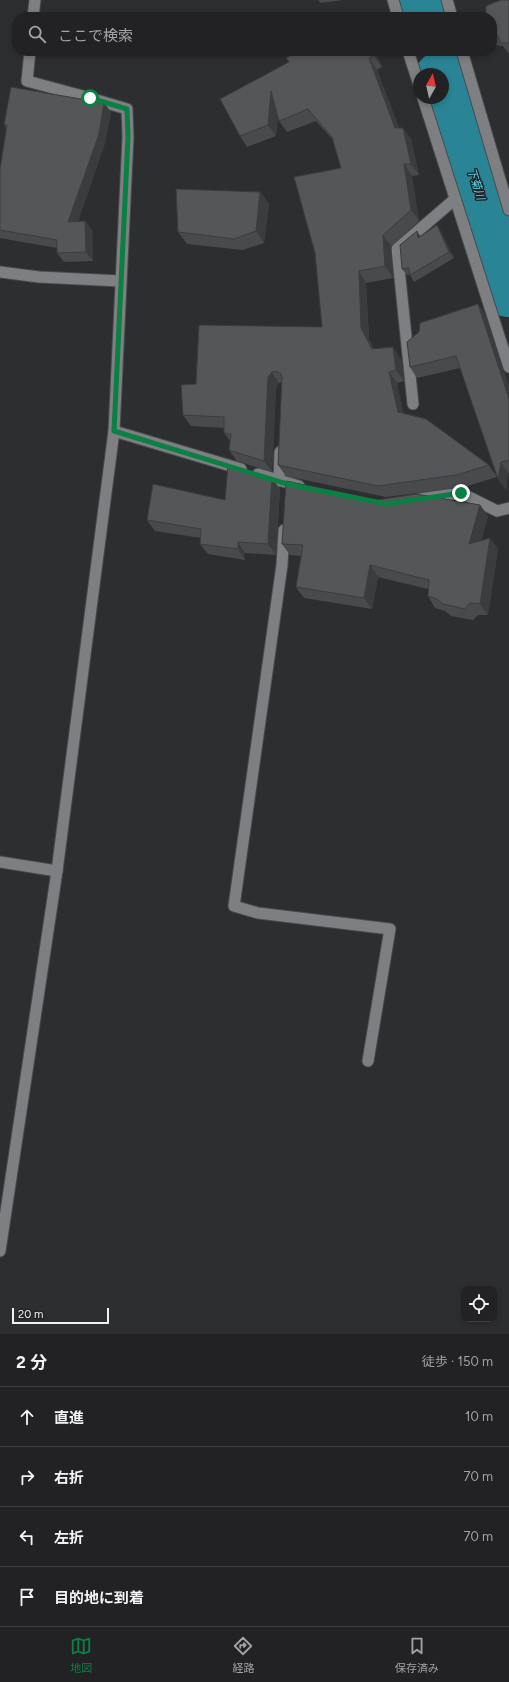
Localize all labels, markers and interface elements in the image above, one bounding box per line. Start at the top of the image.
search box [12,12,497,56]
icon: search [26,23,48,45]
text: ここで検索 [58,27,133,45]
north arrow [413,68,449,104]
route start [81,89,99,107]
water label: 下菊川 [465,166,488,203]
route end [452,484,470,502]
map controls [461,1286,497,1322]
button: locate [461,1286,497,1322]
scale bar [12,1306,109,1325]
text: 20 m [18,1308,43,1321]
text: 2 分 [16,1352,47,1372]
text: 徒歩 · 150 m [422,1354,493,1369]
icon: ahead [16,1406,38,1428]
text: 直進 [54,1409,84,1427]
text: 10 m [465,1409,493,1424]
icon: right [16,1466,38,1488]
text: 右折 [54,1469,84,1487]
text: 70 m [463,1469,493,1484]
icon: left [16,1526,38,1548]
text: 左折 [54,1529,84,1547]
text: 70 m [463,1529,493,1544]
icon: arrive [16,1586,38,1608]
text: 目的地に到着 [54,1589,144,1607]
tab: 地図 [70,1635,92,1675]
tab: 経路 [232,1635,254,1675]
tab: 保存済み [395,1635,439,1675]

